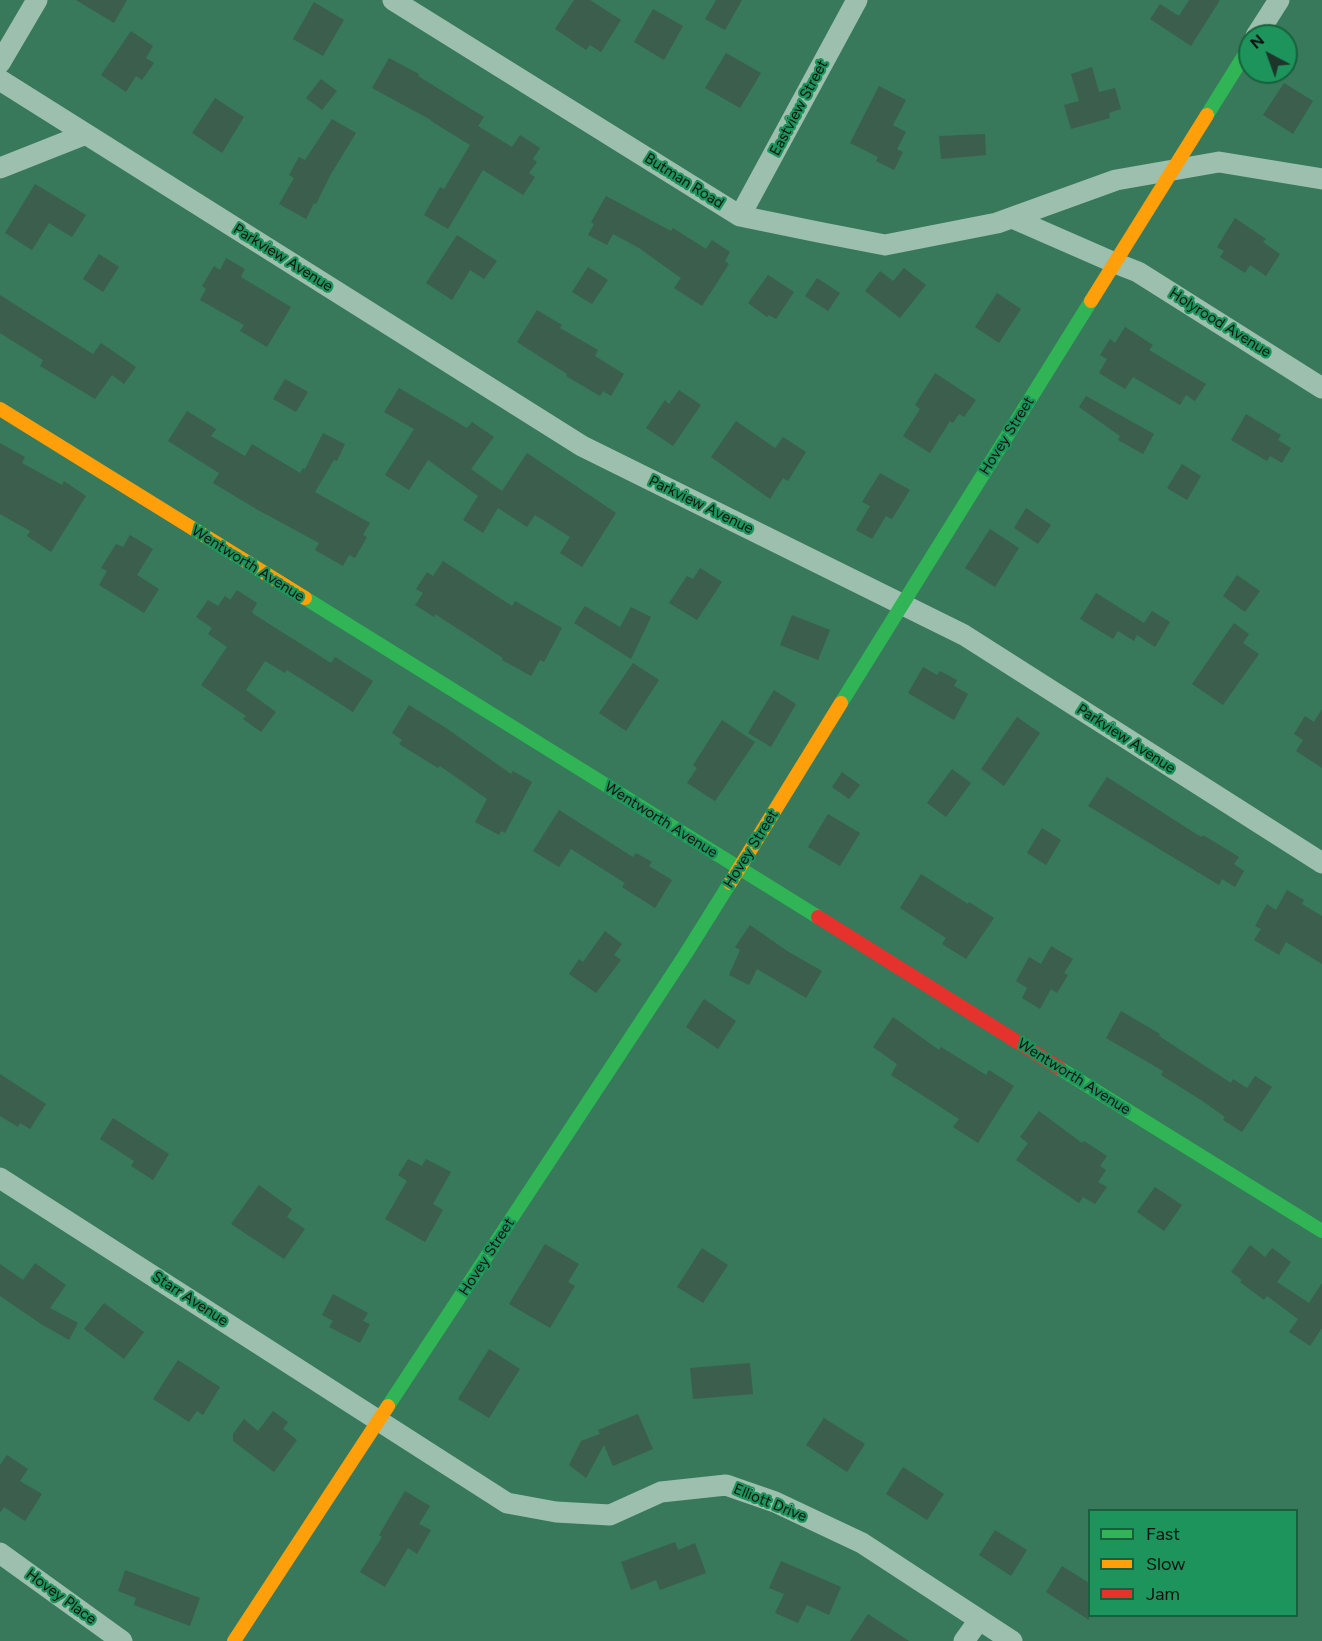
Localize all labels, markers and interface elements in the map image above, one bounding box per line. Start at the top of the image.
north arrow [1238,24,1298,84]
text: N [1246,30,1268,53]
street label: Eastview Street [766,57,832,159]
street label: Butman Road [641,149,727,213]
street label: Parkview Avenue [230,220,336,296]
street label: Holyrood Avenue [1166,284,1274,362]
street label: Hovey Street [976,394,1038,478]
street label: Parkview Avenue [646,472,756,538]
street label: Wentworth Avenue [188,522,308,606]
street label: Parkview Avenue [1073,700,1179,778]
street label: Wentworth Avenue [601,778,721,862]
street label: Hovey Street [720,807,782,891]
street label: Wentworth Avenue [1014,1035,1134,1119]
street label: Hovey Street [455,1215,519,1299]
street label: Starr Avenue [149,1268,231,1330]
street label: Elliott Drive [731,1480,809,1526]
legend [1088,1509,1298,1617]
text: Fast [1146,1523,1180,1545]
text: Slow [1146,1553,1185,1575]
street label: Hovey Place [22,1565,100,1629]
text: Jam [1146,1583,1180,1605]

